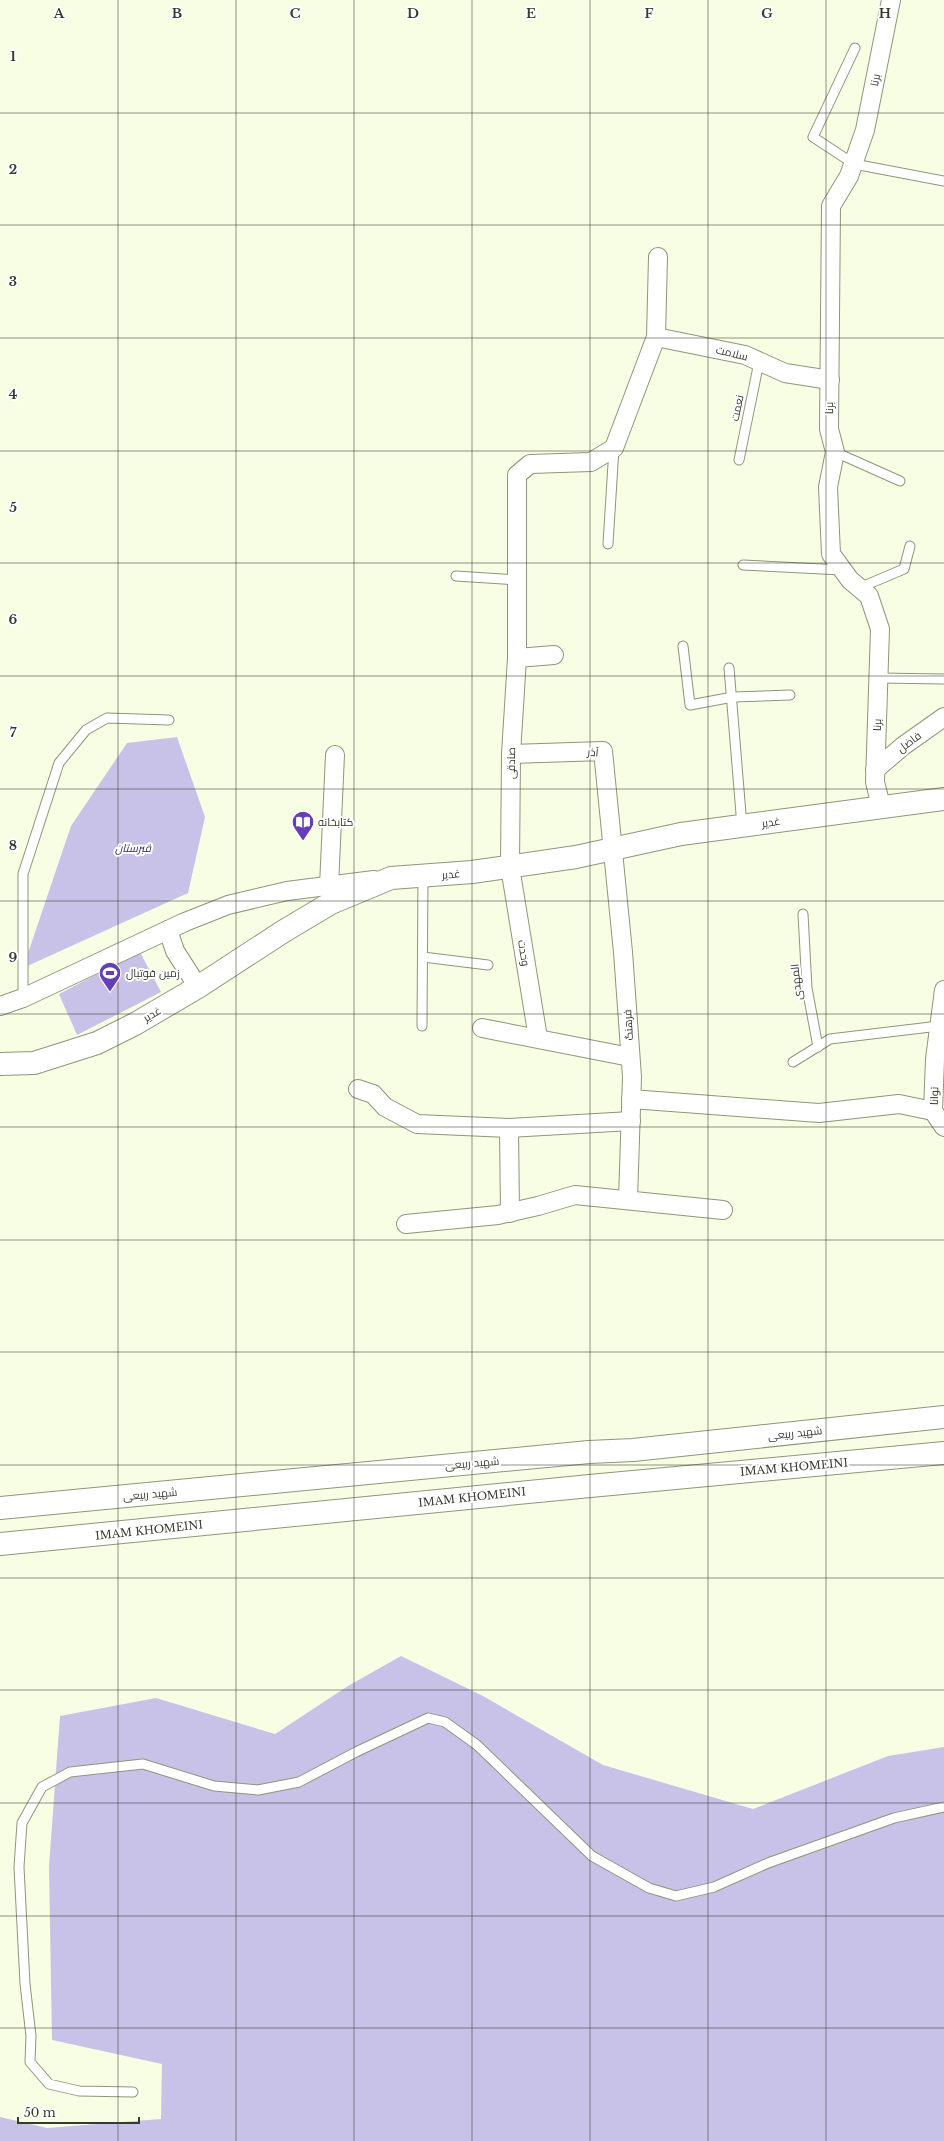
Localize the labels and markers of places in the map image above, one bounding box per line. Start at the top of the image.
library icon: کتابخانه [290,809,316,842]
place label: کتابخانه [318,815,354,829]
sports icon: زمین فوتبال [97,960,123,993]
place label: زمین فوتبال [126,966,180,980]

